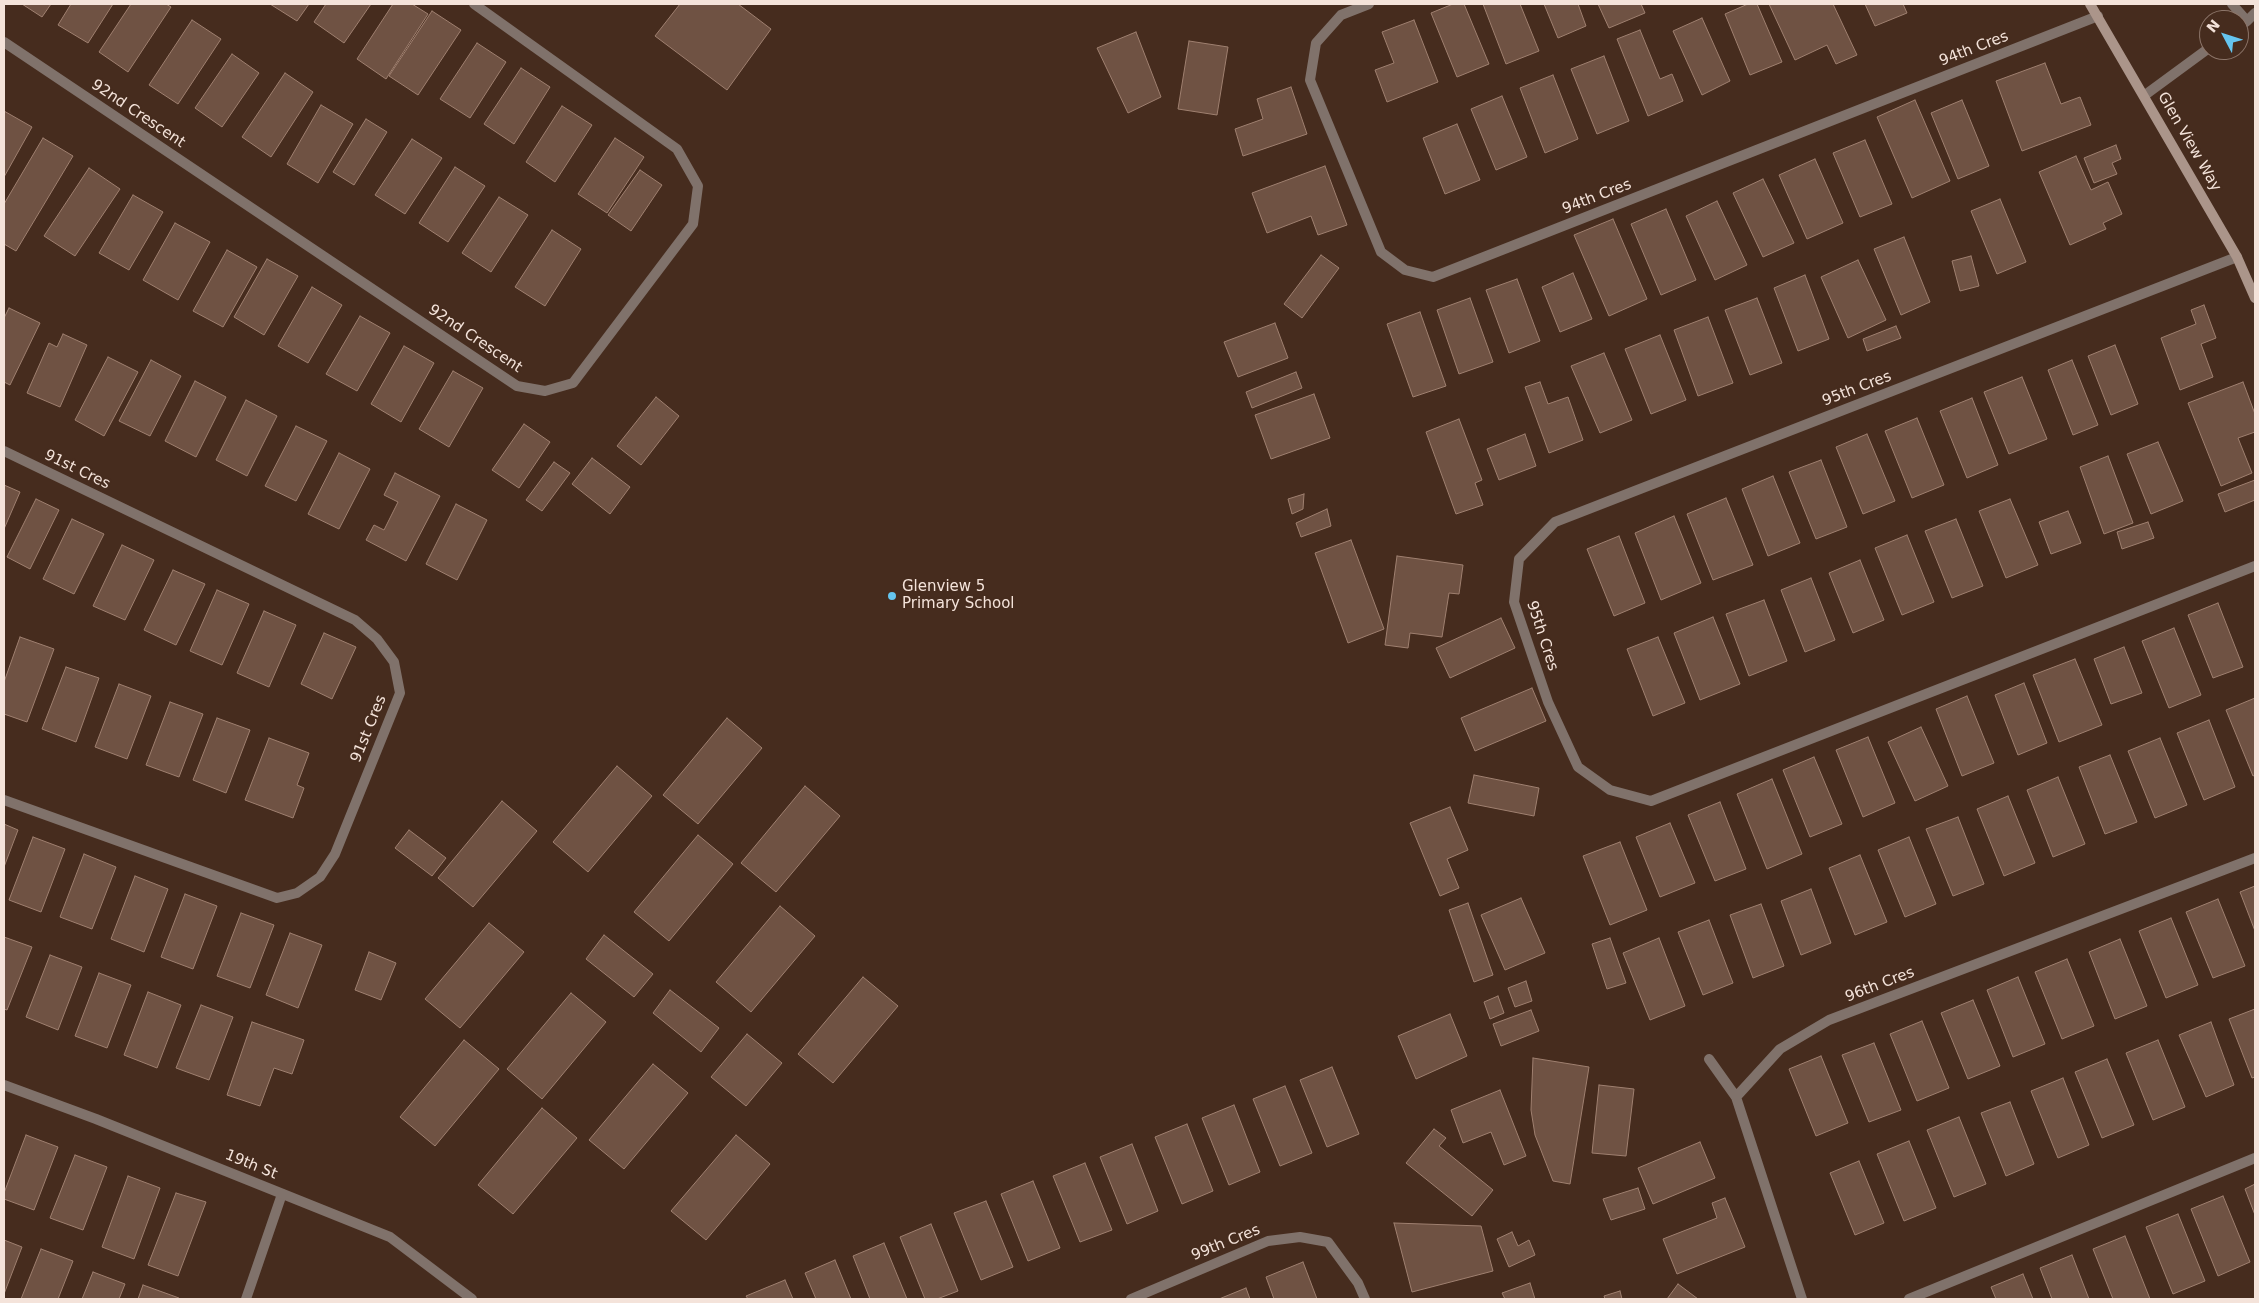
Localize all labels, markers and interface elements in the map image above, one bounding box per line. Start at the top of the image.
north arrow [2199,10,2249,60]
text: N [2203,16,2223,36]
street label: 94th Cres [1937,28,2011,70]
street label: 92nd Crescent [88,76,188,152]
street label: Glen View Way [2153,89,2225,195]
street label: 94th Cres [1560,176,1634,218]
street label: 92nd Crescent [425,301,525,377]
street label: 95th Cres [1820,368,1894,410]
street label: 91st Cres [41,446,113,494]
place label: Glenview 5 Primary School [902,578,1015,613]
marker: Glenview 5 Primary School [886,590,898,602]
street label: 95th Cres [1522,599,1562,673]
street label: 91st Cres [347,693,391,765]
street label: 96th Cres [1843,964,1917,1006]
street label: 19th St [222,1146,280,1184]
street label: 99th Cres [1189,1221,1263,1265]

